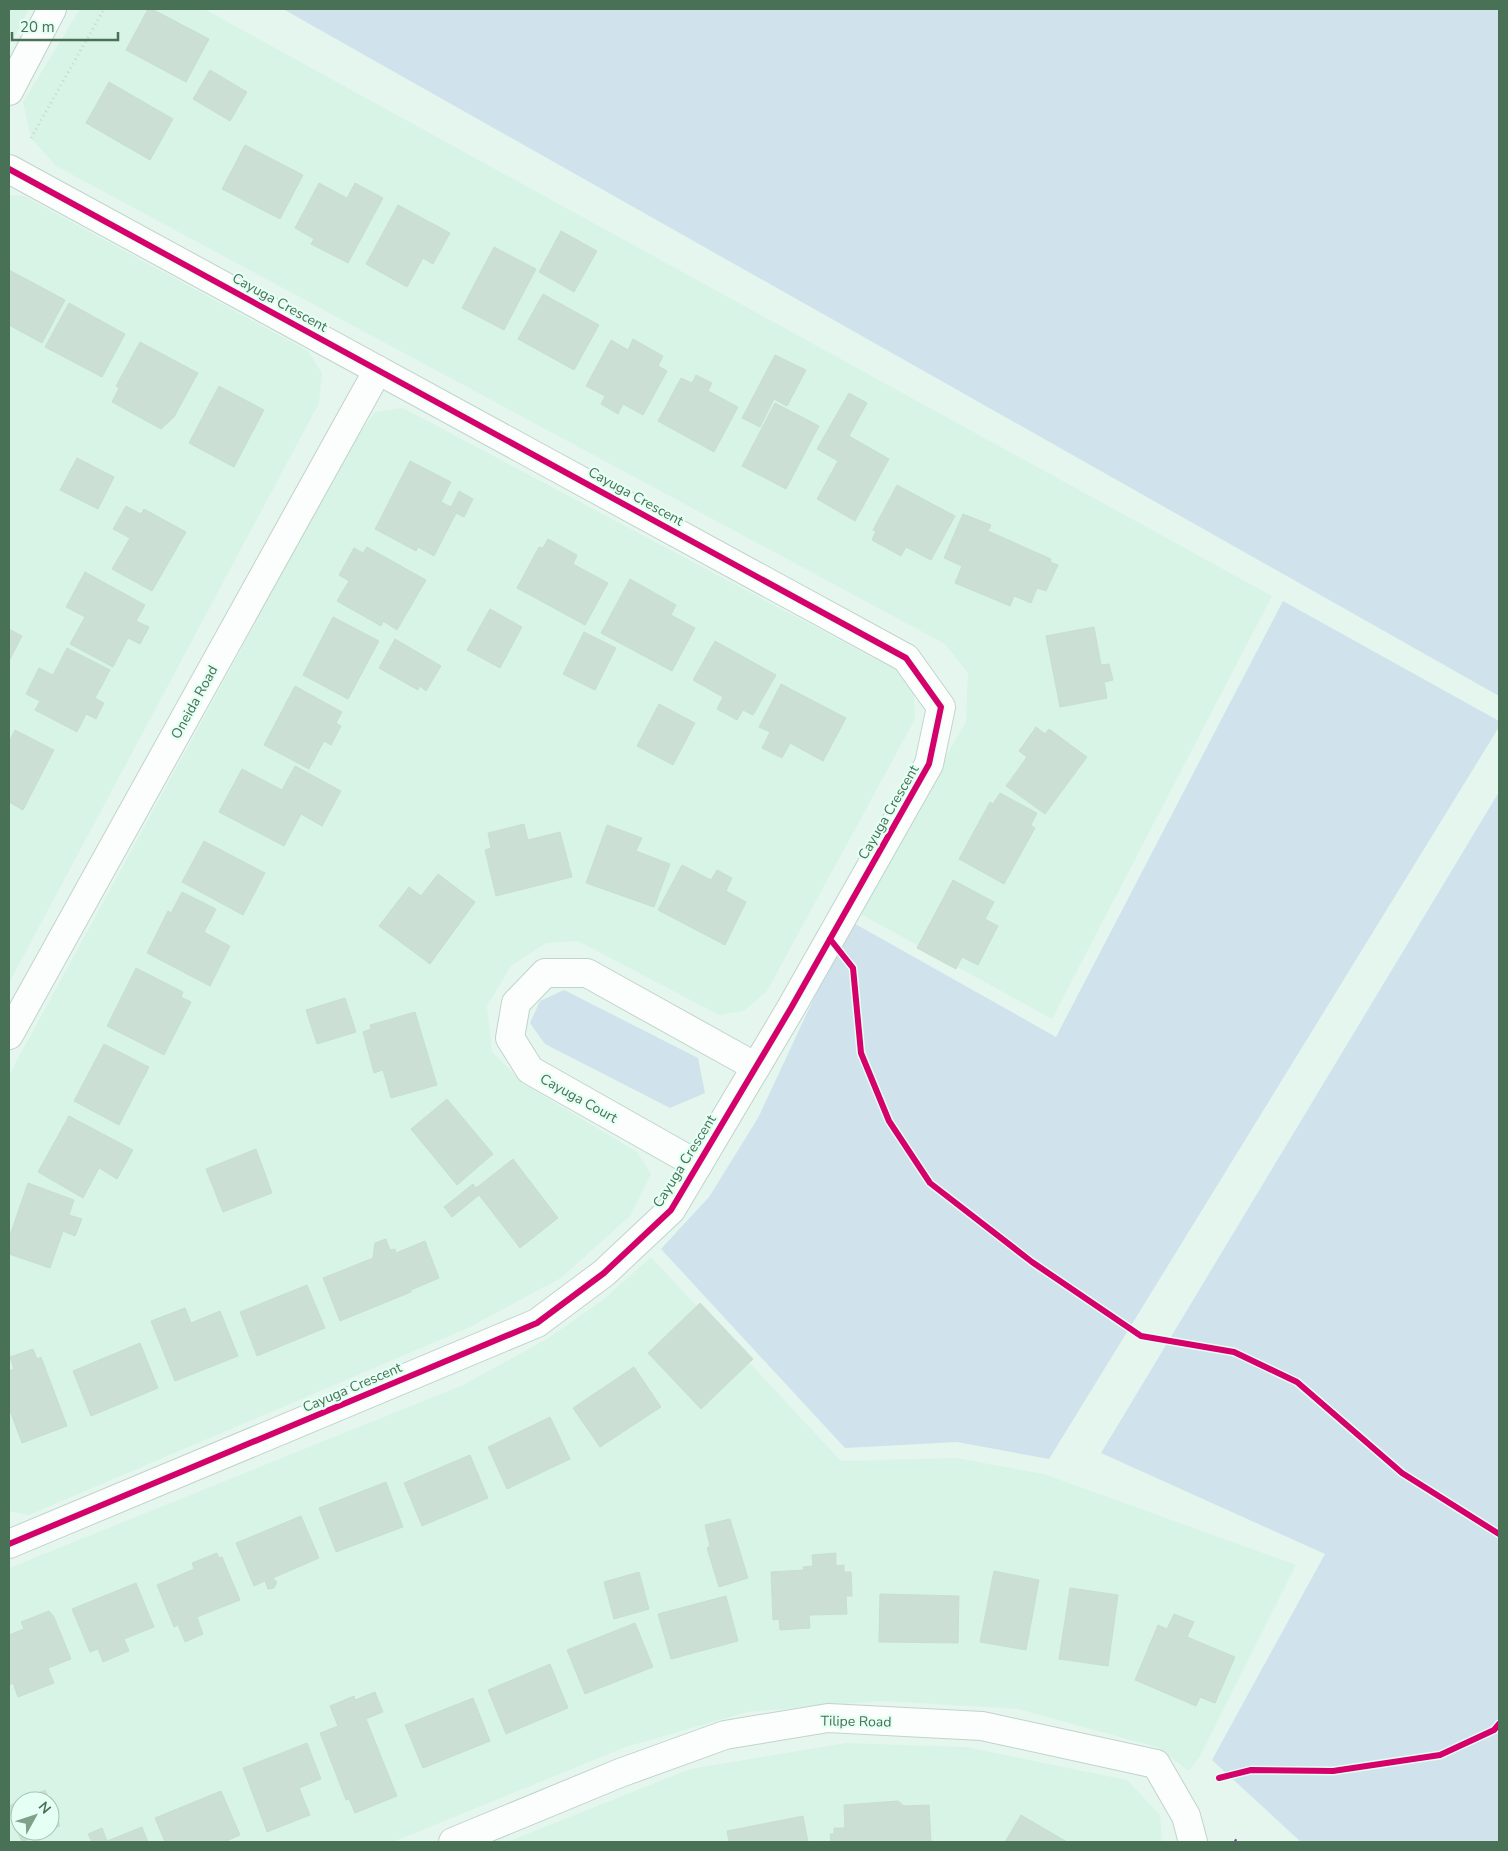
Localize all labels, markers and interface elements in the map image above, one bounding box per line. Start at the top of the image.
scale bar [12,10,119,42]
text: 20 m [20,17,55,37]
street label: Cayuga Crescent [229,268,331,336]
street label: Cayuga Crescent [585,462,687,530]
street label: Oneida Road [166,662,222,742]
street label: Cayuga Crescent [854,762,923,863]
street label: Cayuga Court [537,1069,621,1128]
street label: Cayuga Crescent [648,1111,721,1211]
street label: Cayuga Crescent [300,1358,405,1417]
street label: Tilipe Road [820,1711,892,1732]
north arrow [10,1791,60,1841]
text: N [34,1798,55,1818]

